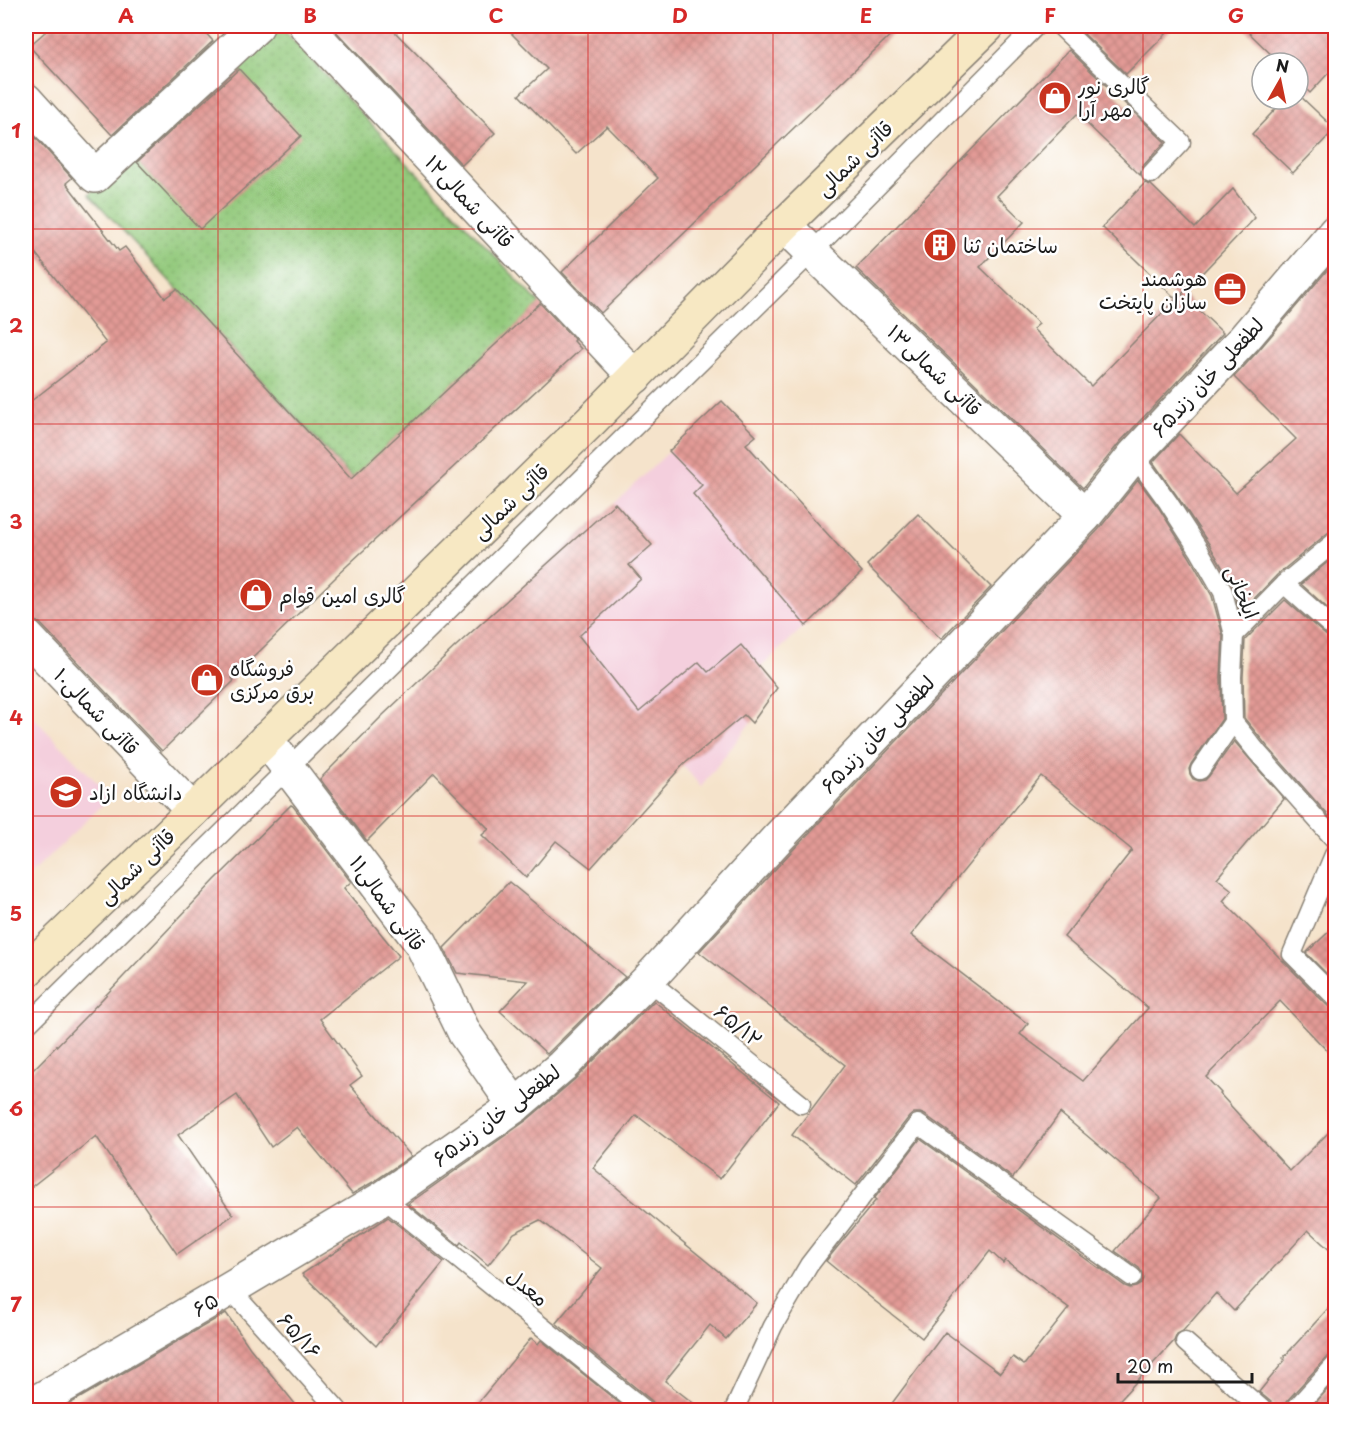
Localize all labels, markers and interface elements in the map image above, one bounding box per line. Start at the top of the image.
text: A [118,0,134,30]
text: B [303,0,317,30]
text: C [488,0,504,30]
text: D [672,0,688,30]
text: E [860,0,872,30]
text: F [1044,0,1056,30]
text: G [1228,0,1244,30]
north arrow [1250,51,1310,111]
text: N [1274,52,1291,78]
place label: گالری نور مهر آرا [1077,71,1150,124]
shop icon: گالری نور مهر آرا [1037,80,1073,116]
street label: قاآنی شمالی [808,113,900,203]
text: 1 [11,115,21,145]
street label: قاآنی شمالی۱۲ [419,147,521,255]
building icon: ساختمان ثنا [922,227,958,263]
place label: ساختمان ثنا [963,230,1058,260]
place label: هوشمند سازان پایتخت [1099,263,1207,316]
office icon: هوشمند سازان پایتخت [1212,271,1248,307]
text: 2 [9,310,23,340]
street label: لطفعلی خان زند۶۵ [1144,311,1270,443]
street label: قاآنی شمالی۱۳ [881,317,989,423]
street label: قاآنی شمالی [464,456,556,546]
text: 3 [9,506,23,536]
street label: ایلخانی [1219,561,1267,623]
shop icon: گالری امین قوام [238,577,274,613]
place label: گالری امین قوام [279,580,406,612]
place label: فروشگاه برق مرکزی [230,653,314,706]
street label: قاآنی شمالی۱۰ [47,660,147,762]
shop icon: فروشگاه برق مرکزی [189,662,225,698]
street label: لطفعلی خان زند۶۵ [813,668,941,800]
text: 4 [9,702,23,732]
school or university icon: دانشگاه ازاد [48,774,84,810]
place label: دانشگاه ازاد [89,777,182,807]
street label: قاآنی شمالی [90,821,182,911]
street label: قاآنی شمالی۱۱ [343,849,433,957]
text: 5 [10,898,22,928]
street label: ۶۵/۱۲ [708,996,770,1054]
street label: لطفعلی خان زند۶۵ [426,1057,566,1173]
text: 6 [9,1093,23,1123]
street label: معدل [501,1261,555,1313]
street label: ۶۵ [186,1285,224,1323]
text: 7 [10,1289,22,1319]
street label: ۶۵/۱۶ [271,1305,329,1365]
scale bar [1118,1346,1252,1384]
text: 20 m [1127,1352,1173,1379]

